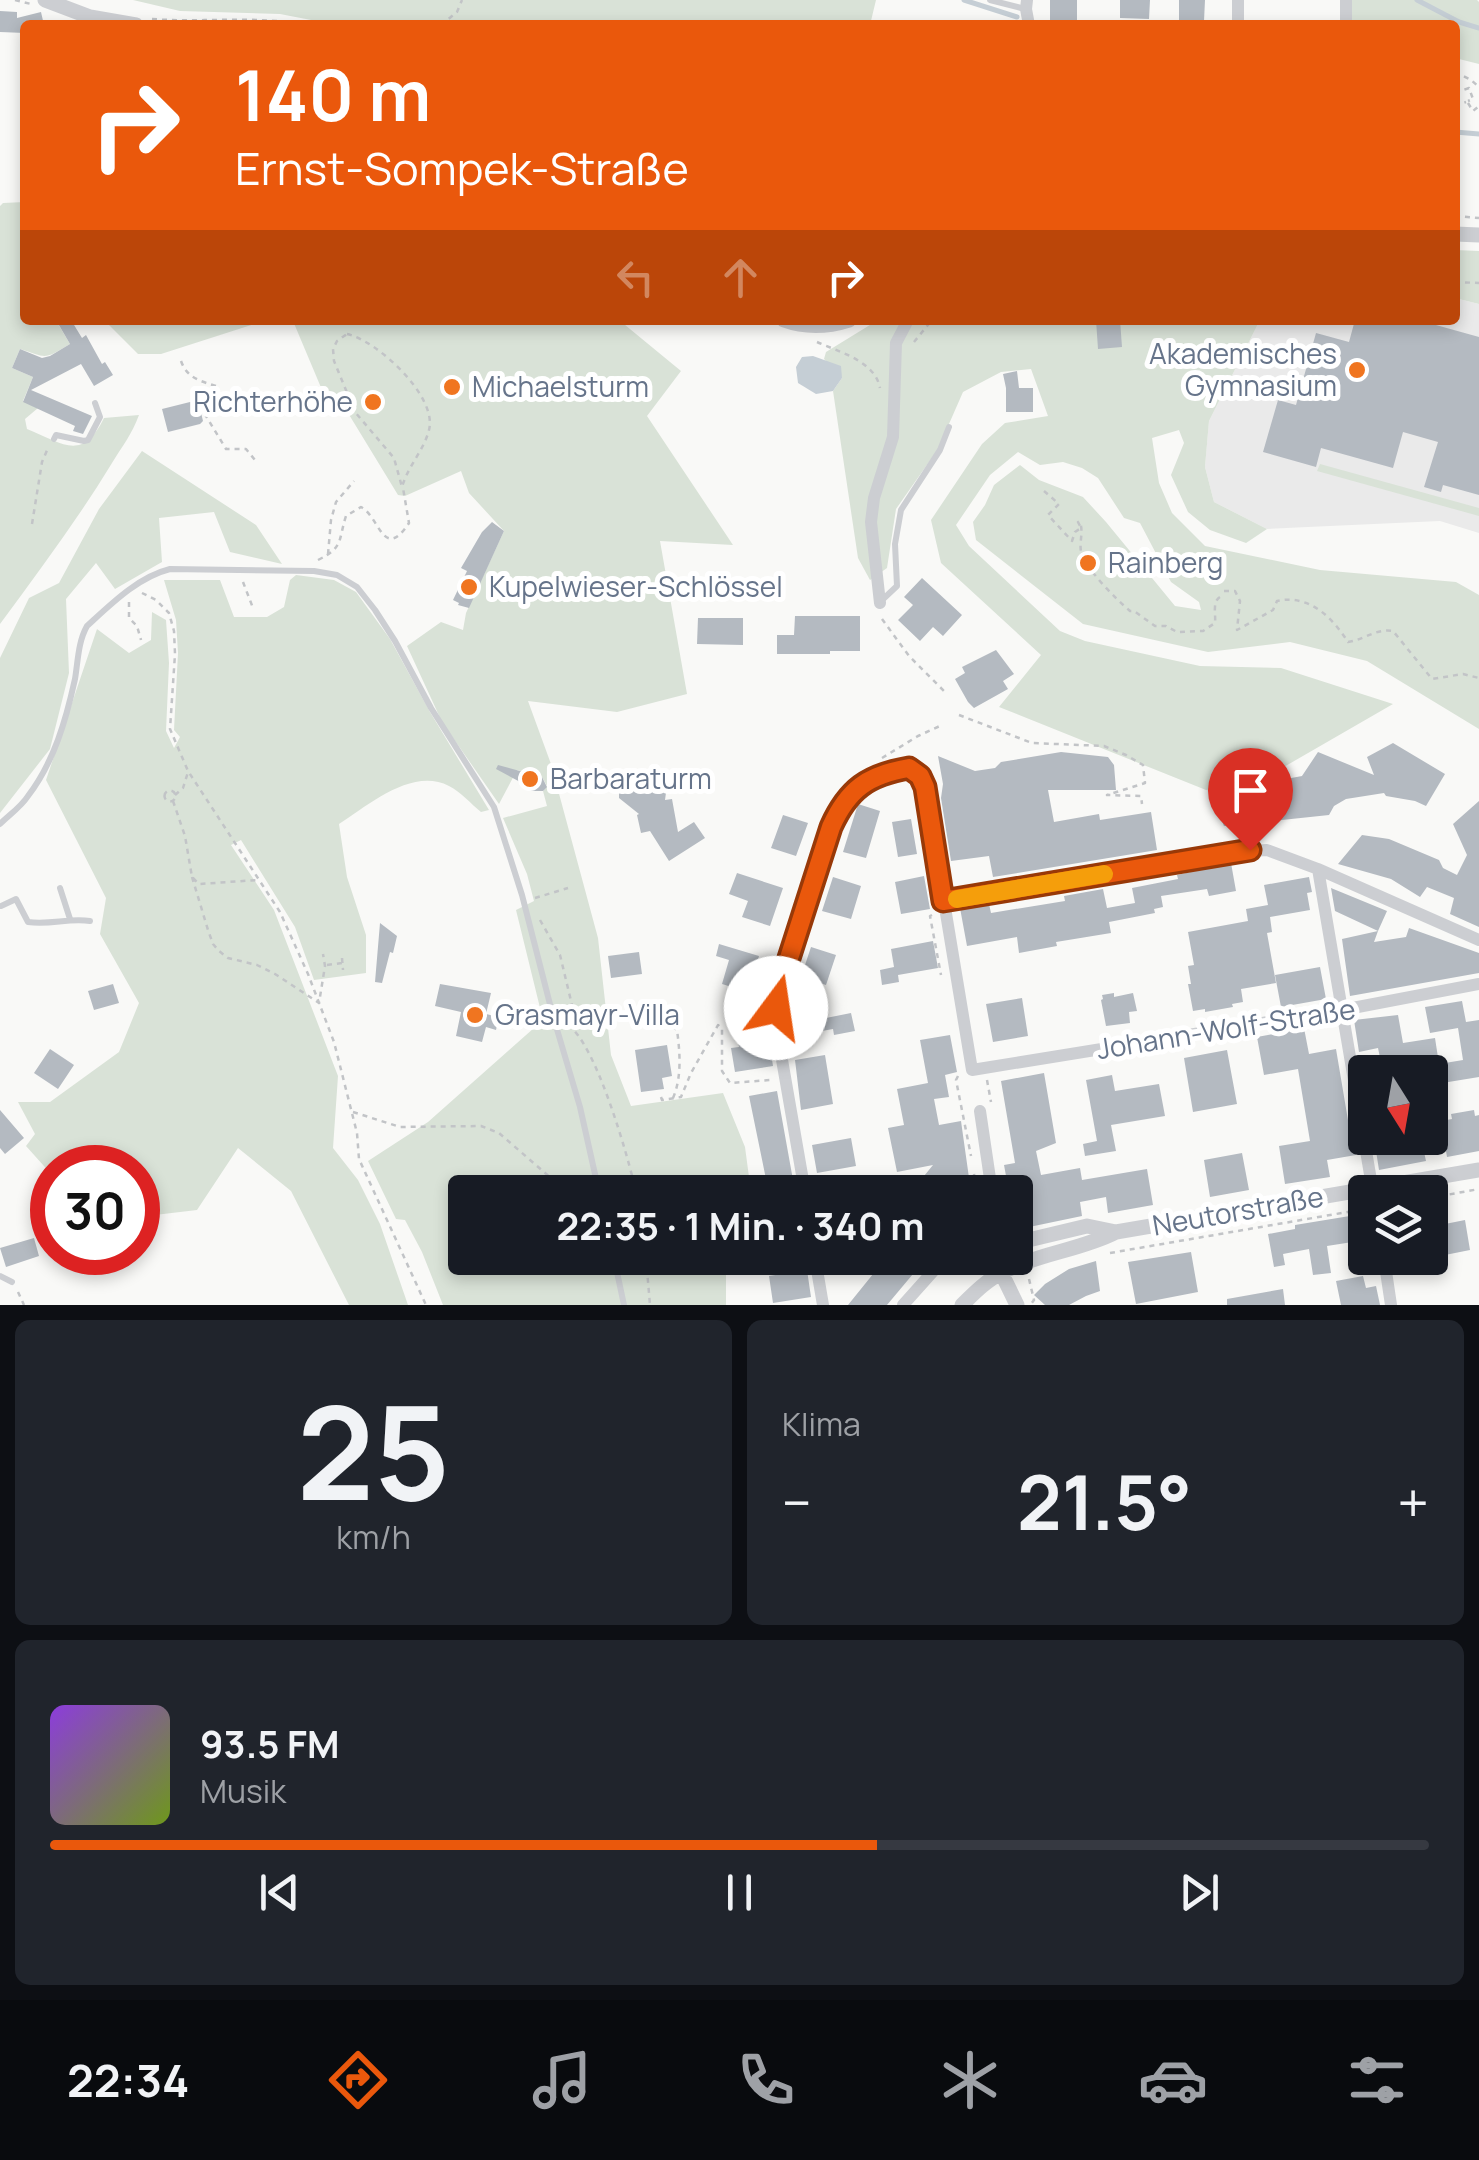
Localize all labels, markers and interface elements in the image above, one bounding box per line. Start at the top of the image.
text: 140 m [235,46,431,142]
icon: right [70,60,200,190]
text: Ernst-Sompek-Straße [235,137,689,199]
icon: left [608,250,663,305]
icon: ahead [713,250,768,305]
icon: right [818,250,873,305]
place label: Akademisches Gymnasium [1149,334,1337,404]
marker: Akademisches Gymnasium [1346,359,1368,381]
place label: Michaelsturm [472,367,649,405]
marker: Michaelsturm [441,376,463,398]
place label: Richterhöhe [193,382,353,420]
marker: Richterhöhe [362,391,384,413]
place label: Rainberg [1108,543,1223,581]
marker: Rainberg [1077,552,1099,574]
place label: Kupelwieser-Schlössel [489,567,783,605]
marker: Kupelwieser-Schlössel [458,576,480,598]
pin [1208,748,1293,851]
place label: Barbaraturm [550,759,712,797]
icon: arrive [1223,763,1278,818]
marker: Barbaraturm [519,768,541,790]
position arrow [724,956,828,1060]
street label: Johann-Wolf-Straße [1094,989,1358,1067]
place label: Grasmayr-Villa [495,995,680,1033]
marker: Grasmayr-Villa [464,1004,486,1026]
north arrow [1348,1055,1448,1155]
map controls [1348,1055,1448,1275]
speed limit sign: 30 [30,1145,160,1275]
button: layers [1348,1175,1448,1275]
street label: Neutorstraße [1149,1176,1326,1244]
text: 22:35 · 1 Min. · 340 m [557,1199,924,1251]
text: 25 [297,1361,450,1539]
text: Klima [782,1402,861,1446]
text: 21.5° [1017,1450,1192,1553]
text: − [782,1464,812,1540]
text: + [1397,1464,1429,1540]
text: km/h [336,1515,411,1559]
text: 93.5 FM [200,1717,340,1769]
text: Musik [200,1769,286,1813]
icon: previous [252,1865,307,1920]
icon: pause [712,1865,767,1920]
icon: next [1172,1865,1227,1920]
icon: directions [323,2045,393,2115]
icon: music [527,2045,597,2115]
icon: phone [731,2045,801,2115]
icon: climate [935,2045,1005,2115]
icon: car [1138,2045,1208,2115]
icon: filters [1342,2045,1412,2115]
text: 22:34 [67,2049,189,2111]

